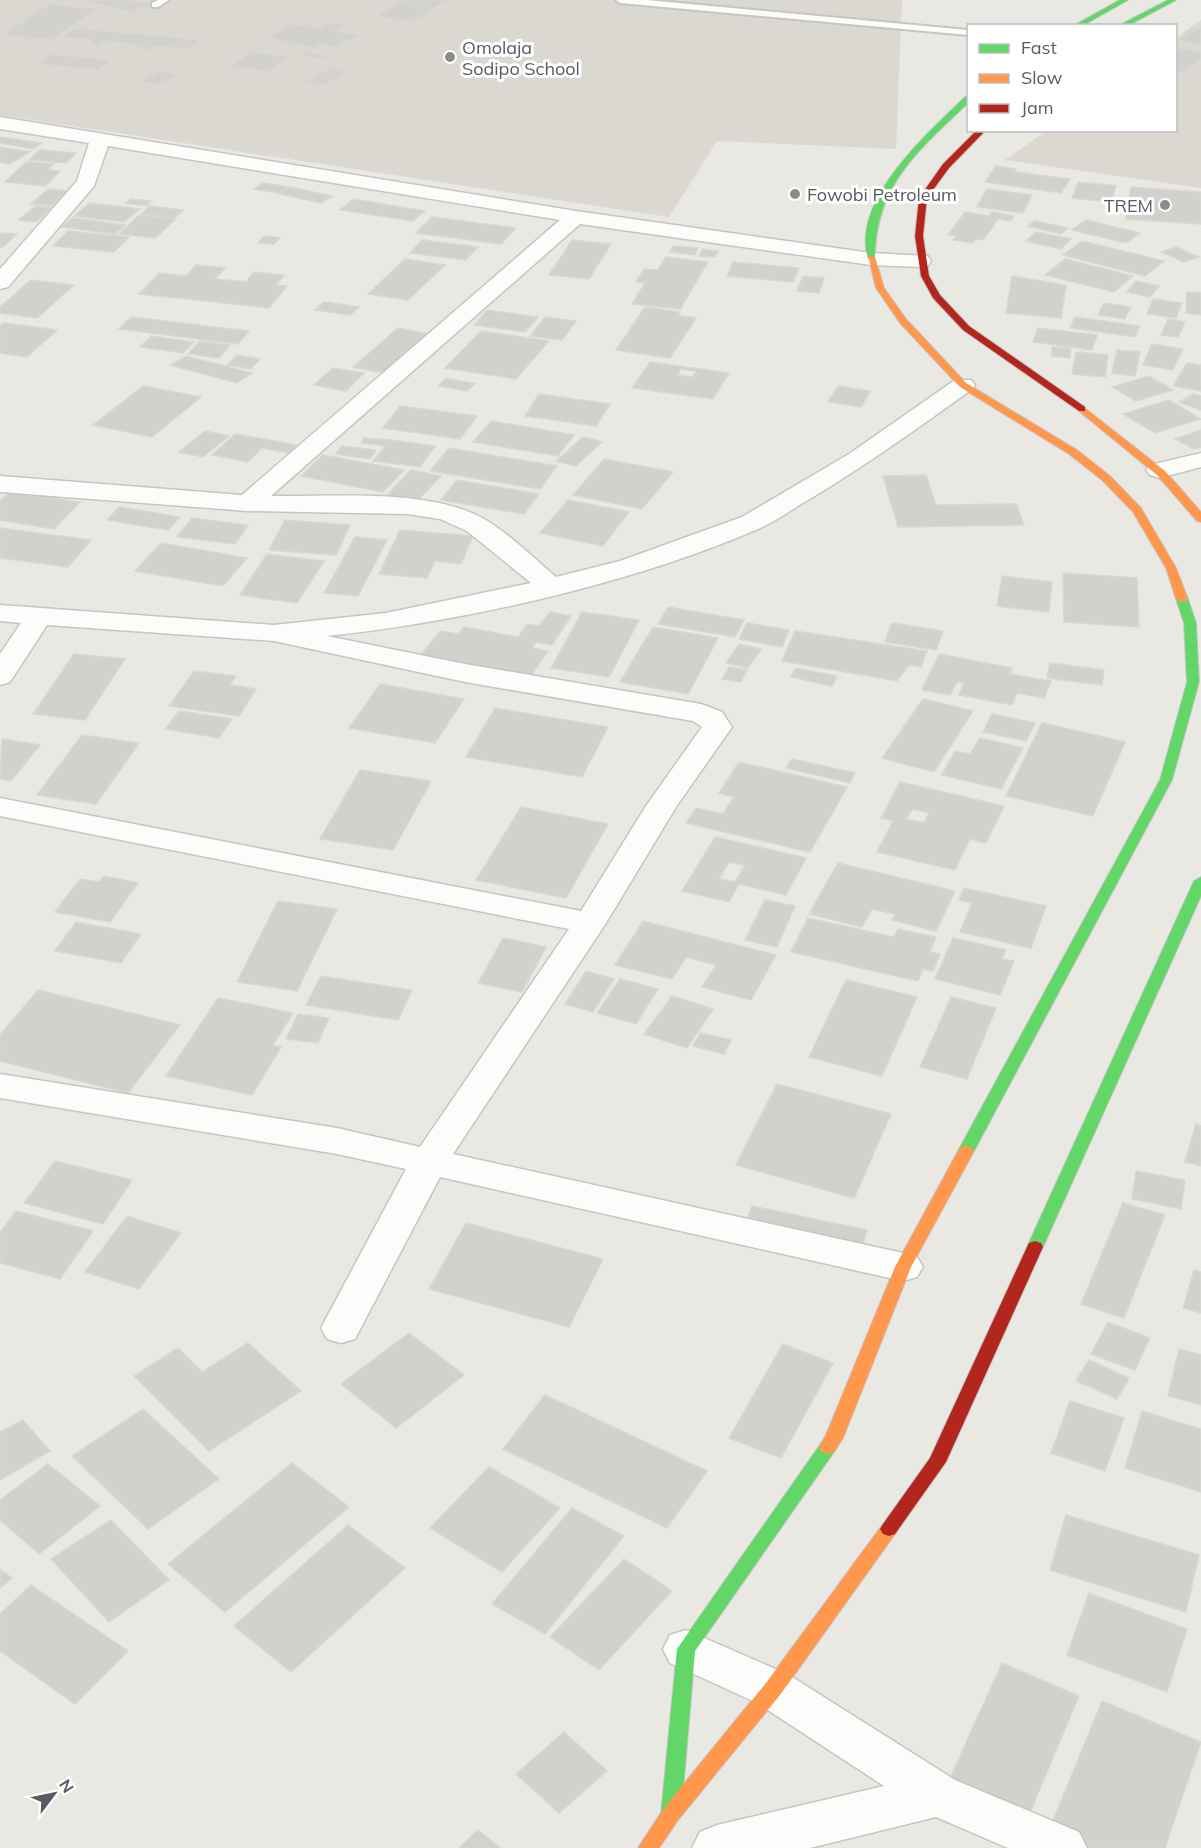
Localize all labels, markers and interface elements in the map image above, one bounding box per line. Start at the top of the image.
legend [967,24,1177,132]
place label: Omolaja Sodipo School [462,36,580,80]
text: Fast [1021,36,1057,59]
marker: Omolaja Sodipo School [443,50,457,64]
text: Slow [1021,66,1063,89]
text: Jam [1021,96,1054,119]
place label: Fowobi Petroleum [807,183,957,206]
marker: Fowobi Petroleum [788,187,802,201]
place label: TREM [1104,194,1153,217]
marker: TREM [1158,198,1172,212]
north arrow [24,1764,84,1824]
text: N [55,1776,78,1796]

